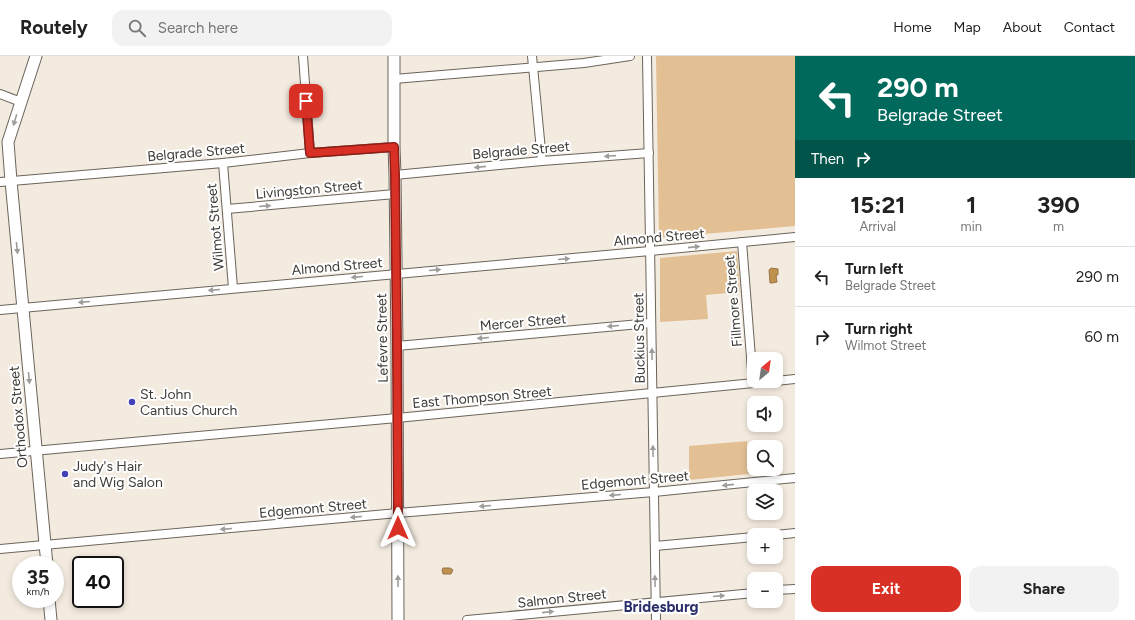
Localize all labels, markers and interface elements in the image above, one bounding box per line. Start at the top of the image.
search box [112,10,392,46]
text: Routely [20,16,88,39]
icon: search [126,17,148,39]
text: Search here [158,19,238,37]
text: Home [893,19,932,36]
text: Map [954,19,981,36]
text: About [1003,19,1042,36]
text: Contact [1064,19,1115,36]
text: 290 m [877,70,959,104]
icon: left [811,72,863,124]
pin [289,84,323,118]
icon: arrive [295,90,317,112]
text: Belgrade Street [877,104,1003,126]
one-way arrow [12,114,18,126]
street label: Belgrade Street [472,138,571,163]
street label: Belgrade Street [147,140,246,165]
icon: right [852,148,874,170]
text: Then [811,150,844,168]
one-way arrow [604,152,616,159]
one-way arrow [474,164,486,170]
street label: Livingston Street [255,176,363,203]
street label: Wilmot Street [203,182,228,271]
text: 15:21 [850,190,905,219]
text: 1 [966,190,976,219]
text: 390 [1037,190,1080,219]
one-way arrow [259,202,271,209]
text: Arrival [859,219,896,234]
text: min [961,219,982,234]
text: m [1053,219,1064,234]
street label: Almond Street [613,225,705,250]
one-way arrow [14,242,20,254]
one-way arrow [688,243,700,250]
street label: Almond Street [291,254,383,279]
street label: Fillmore Street [721,254,746,348]
one-way arrow [558,255,570,262]
text: Turn left [845,260,903,278]
icon: left [811,266,833,288]
one-way arrow [429,267,441,273]
text: 290 m [1076,268,1119,286]
one-way arrow [351,274,363,280]
text: Belgrade Street [845,278,936,293]
one-way arrow [208,287,220,293]
street label: Buckius Street [630,292,649,384]
street label: Lefevre Street [373,293,392,383]
one-way arrow [78,299,90,305]
street label: Mercer Street [479,310,567,335]
text: Turn right [845,320,913,338]
one-way arrow [606,323,619,330]
icon: right [811,326,833,348]
text: 60 m [1084,328,1119,346]
one-way arrow [477,335,489,342]
text: Wilmot Street [845,338,926,353]
one-way arrow [649,347,655,360]
north arrow [747,352,783,388]
map controls [747,352,783,608]
street label: Orthodox Street [6,365,31,469]
one-way arrow [26,372,33,384]
street label: East Thompson Street [412,383,552,412]
place label: St. John Cantius Church [140,386,237,419]
button: sound [747,396,783,432]
marker: St. John Cantius Church [127,397,137,407]
button: search [747,440,783,476]
one-way arrow [650,444,656,457]
place label: Judy's Hair and Wig Salon [73,458,163,491]
street label: Edgemont Street [580,467,690,494]
marker: Judy's Hair and Wig Salon [60,469,70,479]
one-way arrow [722,481,734,488]
button: layers [747,484,783,520]
one-way arrow [609,492,621,498]
street label: Edgemont Street [258,495,368,522]
one-way arrow [479,502,491,509]
position arrow [377,507,419,549]
one-way arrow [350,513,362,520]
one-way arrow [220,525,232,532]
button: + [747,528,783,564]
speed limit sign: 40 [72,556,124,608]
text: 35 [27,565,49,589]
button: Exit [811,566,961,612]
button: Share [969,566,1119,612]
button: − [747,572,783,608]
one-way arrow [395,574,401,587]
one-way arrow [652,574,658,587]
text: km/h [27,585,49,598]
street label: Salmon Street [517,585,607,612]
one-way arrow [713,592,725,599]
district label: Bridesburg [623,598,699,616]
one-way arrow [542,609,554,615]

